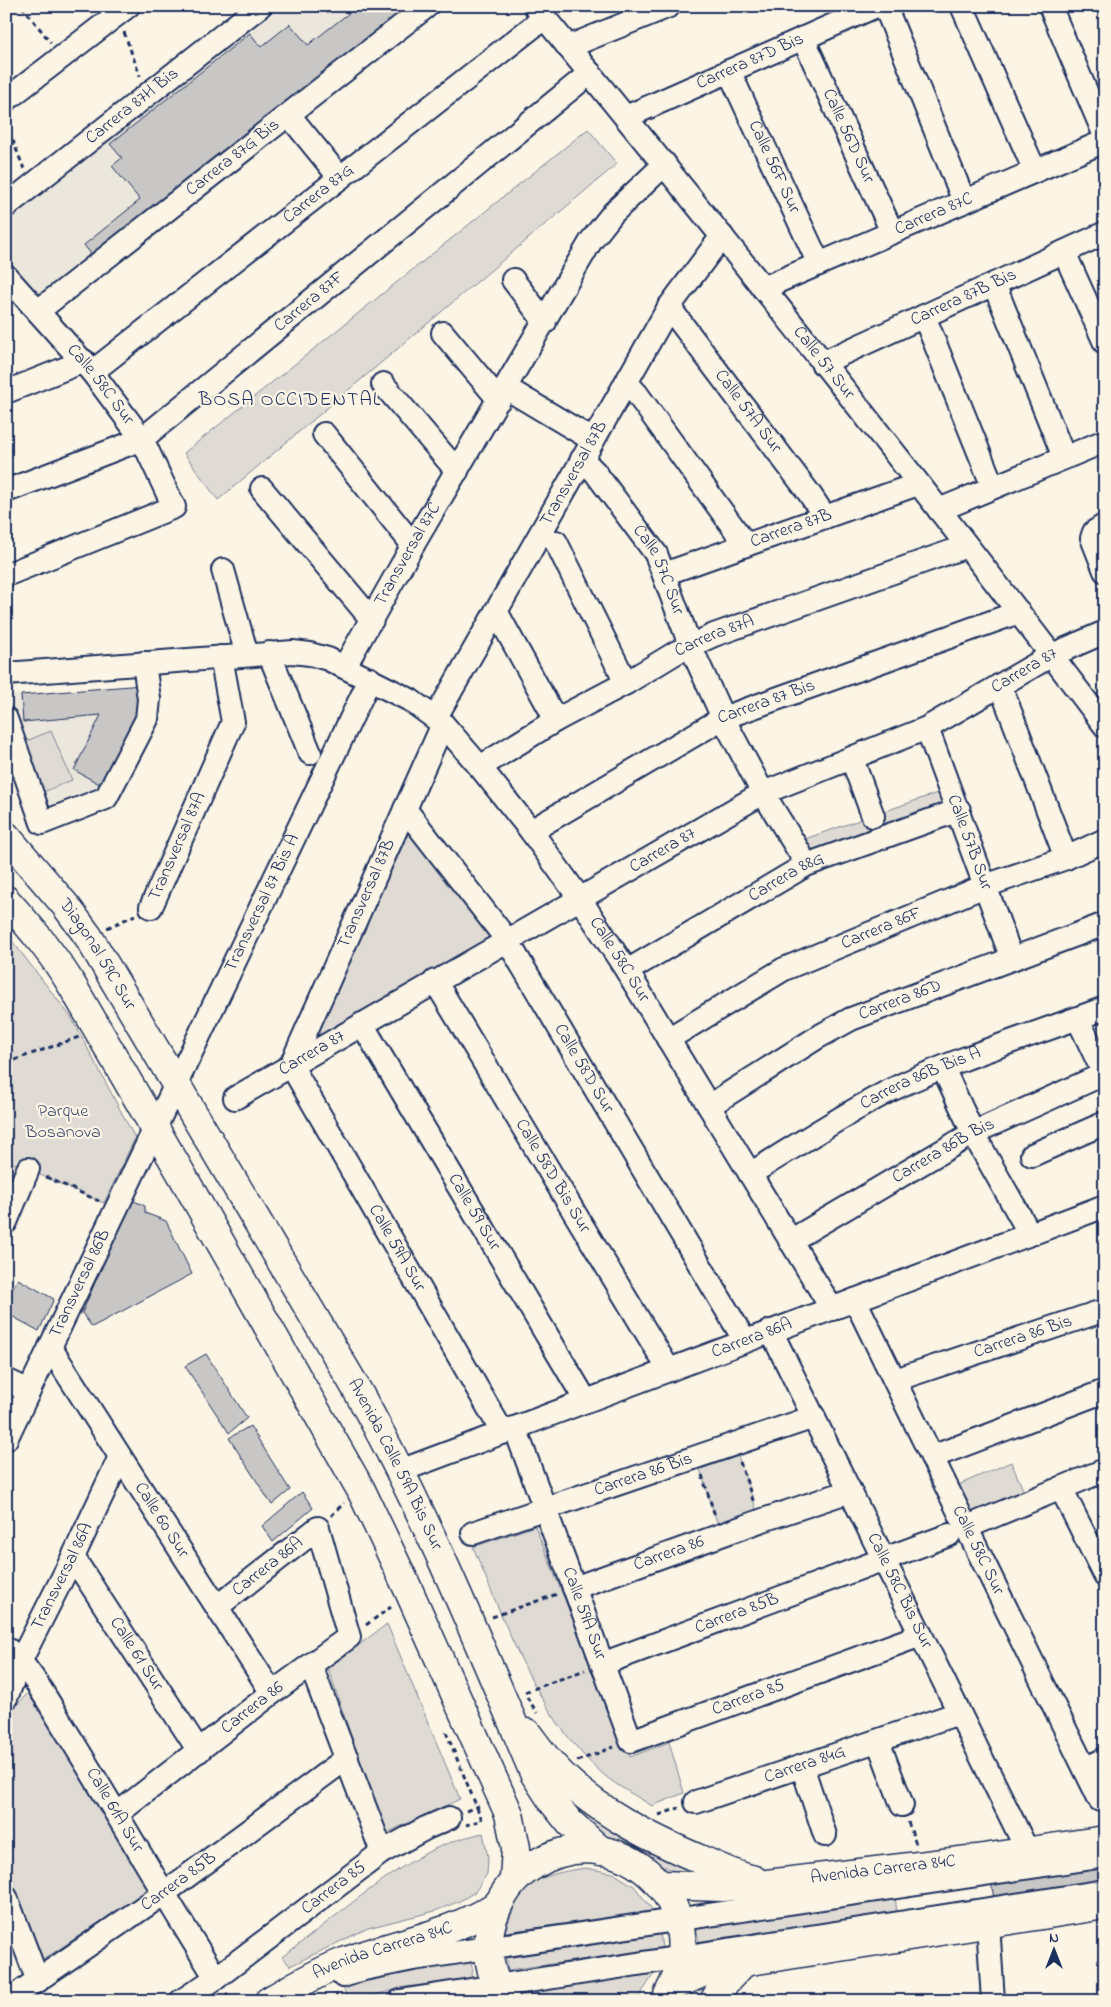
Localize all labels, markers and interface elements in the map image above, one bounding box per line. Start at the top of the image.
street label: Carrera 87D Bis [692,27,808,97]
street label: Carrera 87H Bis [80,61,185,151]
street label: Calle 56D Sur [815,85,881,188]
street label: Carrera 87G Bis [181,113,286,203]
street label: Calle 56F Sur [741,116,807,218]
street label: Carrera 87G [278,158,360,231]
street label: Carrera 87C [891,186,977,243]
street label: Carrera 87B Bis [907,262,1021,334]
street label: Carrera 87F [269,265,351,339]
street label: Calle 57 Sur [786,321,861,406]
street label: Calle 58C Sur [60,338,141,431]
street label: Calle 57A Sur [708,364,788,459]
district label: BOSA OCCIDENTAL [198,386,381,415]
street label: Transversal 87B [534,416,615,531]
street label: Transversal 87C [368,498,448,611]
street label: Carrera 87B [747,502,836,555]
street label: Calle 57C Sur [626,519,691,619]
street label: Carrera 87A [670,609,758,664]
street label: Carrera 87 [986,641,1062,701]
street label: Carrera 87 Bis [714,673,819,732]
street label: Transversal 87A [142,788,213,905]
street label: Calle 57B Sur [940,791,999,894]
street label: Carrera 87 [625,821,701,880]
street label: Transversal 87 Bis A [218,830,307,977]
street label: Transversal 87B [331,835,403,953]
street label: Carrera 88G [744,846,828,909]
street label: Diagonal 59C Sur [51,893,142,1015]
street label: Carrera 86F [837,900,926,957]
street label: Calle 58C Sur [582,912,657,1008]
street label: Carrera 86D [855,973,945,1028]
street label: Calle 58D Sur [547,1019,621,1119]
street label: Carrera 87 [274,1024,351,1083]
street label: Carrera 86B Bis A [855,1041,985,1117]
park label: Parque Bosanova [24,1099,101,1146]
street label: Carrera 86B Bis [887,1112,999,1191]
street label: Calle 58D Bis Sur [508,1114,597,1239]
street label: Calle 59 Sur [441,1169,507,1256]
street label: Calle 59A Sur [361,1200,432,1297]
street label: Transversal 86B [43,1225,118,1343]
street label: Carrera 86 Bis [970,1309,1076,1366]
street label: Carrera 86A [708,1312,796,1366]
street label: Avenida Calle 59A Bis Sur [340,1374,449,1555]
street label: Carrera 86 Bis [591,1446,696,1504]
street label: Calle 60 Sur [127,1477,196,1564]
street label: Calle 58C Sur [945,1501,1011,1600]
street label: Transversal 86A [25,1519,100,1635]
street label: Carrera 86 [630,1529,708,1578]
street label: Calle 58C Bis Sur [860,1529,939,1654]
street label: Carrera 86A [227,1531,309,1603]
street label: Calle 59A Sur [555,1564,613,1664]
street label: Carrera 85B [691,1586,783,1641]
street label: Calle 61 Sur [102,1612,170,1697]
street label: Carrera 85 [709,1673,789,1723]
street label: Carrera 86 [216,1675,289,1741]
street label: Carrera 84G [761,1739,849,1791]
street label: Calle 61A Sur [79,1763,150,1858]
street label: Carrera 85B [136,1846,222,1918]
street label: Avenida Carrera 84C [809,1849,957,1892]
street label: Carrera 85 [296,1855,372,1922]
street label: Avenida Carrera 84C [308,1915,457,1987]
north arrow [1028,1924,1078,1974]
text: N [1049,1928,1059,1949]

